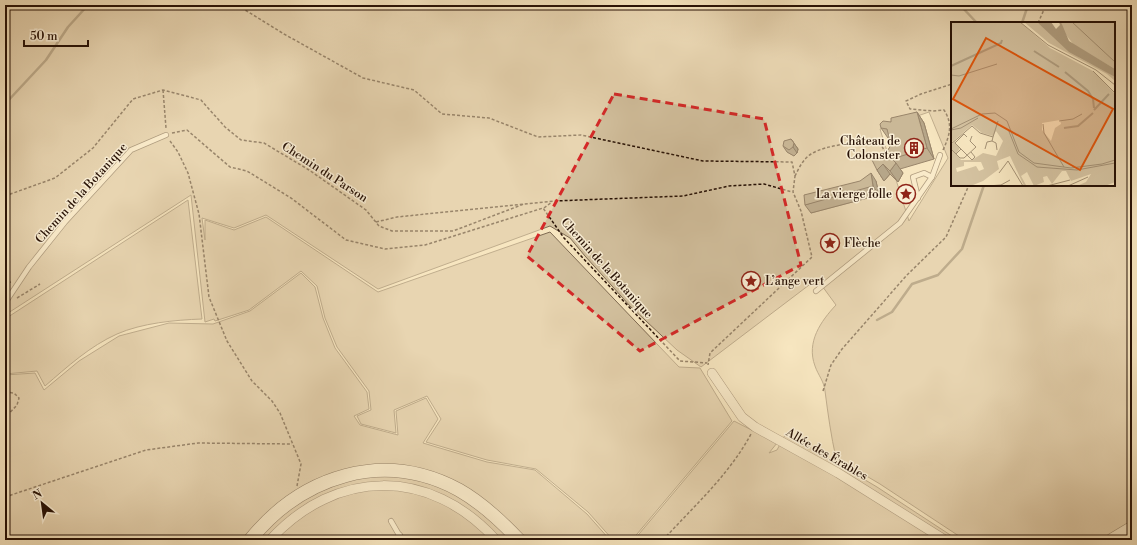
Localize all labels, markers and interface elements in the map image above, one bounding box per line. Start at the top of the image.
scale bar [24,22,88,48]
inset map [951,22,1115,186]
text: 50 m [30,29,58,44]
place label: Château de Colonster [840,134,900,163]
building icon: Château de Colonster [903,137,925,159]
street label: Chemin du Parson [279,139,371,206]
street label: Chemin de la Botanique [32,140,130,247]
place icon: La vierge folle [895,183,917,205]
place label: La vierge folle [816,187,892,202]
street label: Chemin de la Botanique [558,215,656,322]
place icon: Flèche [819,232,841,254]
place label: Flèche [844,236,881,251]
place icon: L’ange vert [740,270,762,292]
place label: L’ange vert [765,274,825,289]
street label: Allée des Érables [782,423,871,484]
north arrow [22,483,62,523]
text: N [30,487,45,503]

